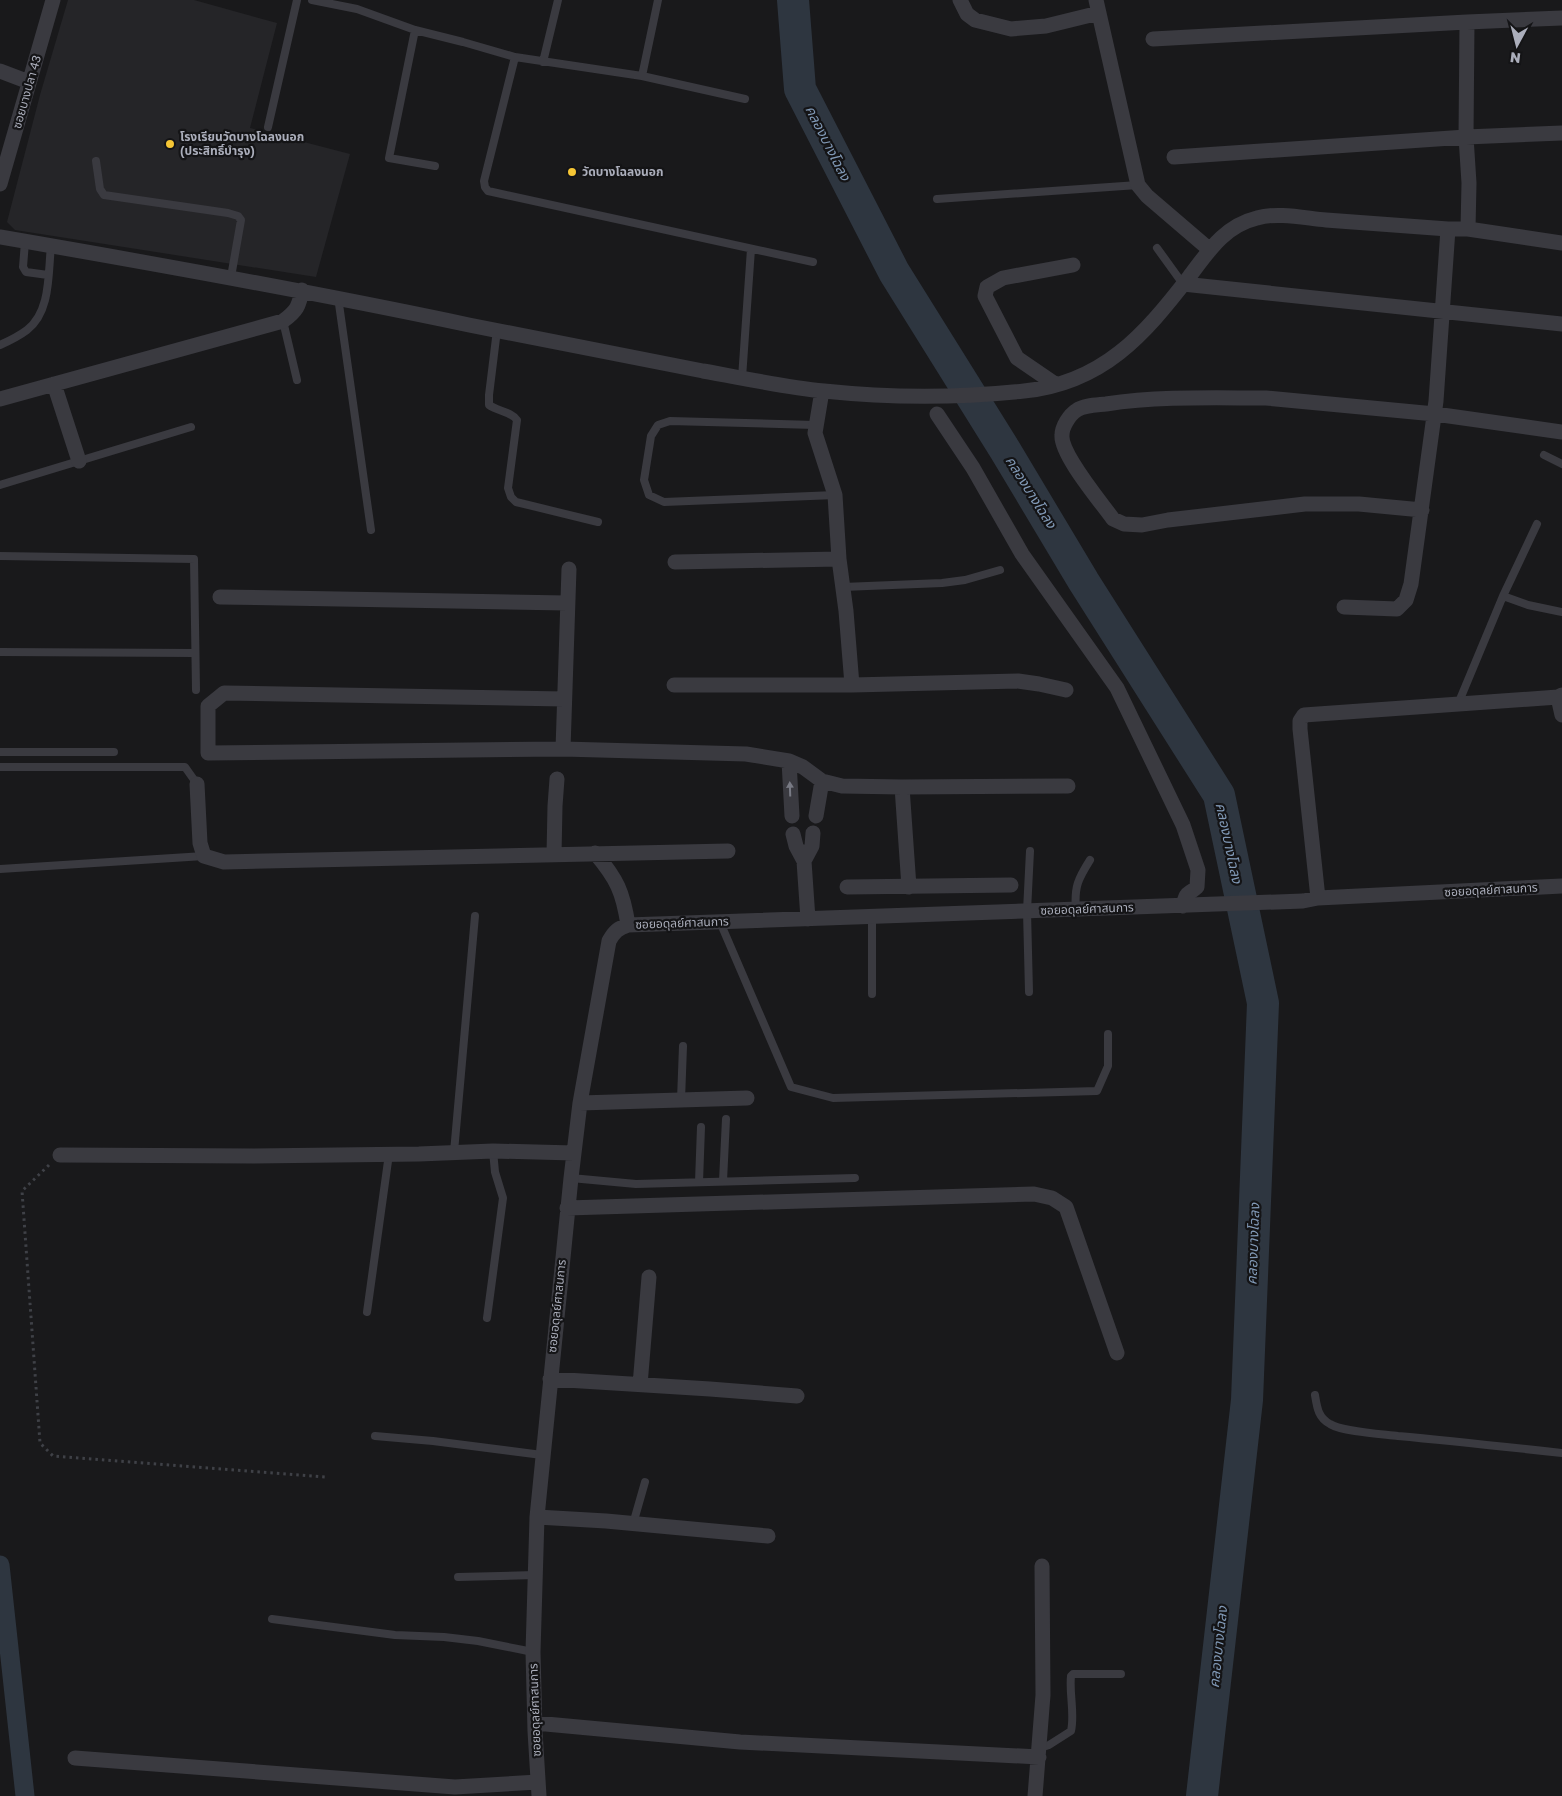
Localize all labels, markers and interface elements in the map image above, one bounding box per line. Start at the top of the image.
north arrow [1492,20,1542,70]
text: N [1509,49,1522,67]
street label: ซอยบางปลา 43 [9,53,44,130]
water label: คลองบางโฉลง [802,102,855,184]
place label: โรงเรียนวัดบางโฉลงนอก (ประสิทธิ์บำรุง) [180,129,304,158]
marker: โรงเรียนวัดบางโฉลงนอก (ประสิทธิ์บำรุง) [164,138,176,150]
place label: วัดบางโฉลงนอก [582,164,663,179]
marker: วัดบางโฉลงนอก [566,166,578,178]
water label: คลองบางโฉลง [1003,452,1061,532]
one-way arrow [786,780,794,796]
water label: คลองบางโฉลง [1213,801,1247,886]
street label: ซอยอดุลย์ศาสนการ [1444,880,1538,899]
street label: ซอยอดุลย์ศาสนการ [1040,899,1134,918]
street label: ซอยอดุลย์ศาสนการ [635,913,729,932]
water label: คลองบางโฉลง [1243,1201,1262,1285]
street label: ซอยอดุลย์ศาสนการ [544,1259,569,1353]
water label: คลองบางโฉลง [1205,1604,1230,1689]
street label: ซอยอดุลย์ศาสนการ [525,1663,544,1757]

